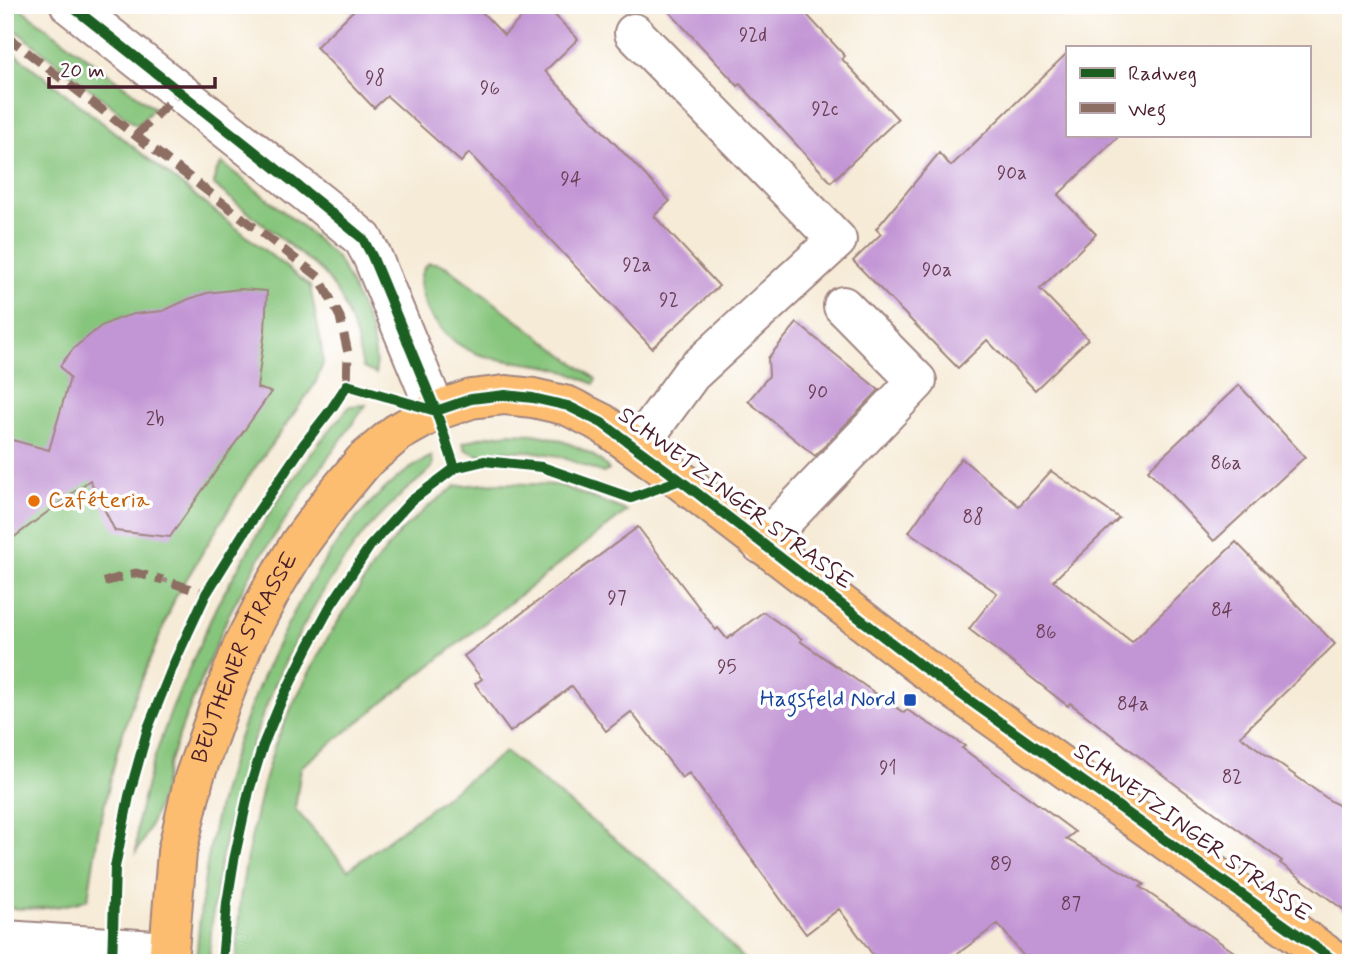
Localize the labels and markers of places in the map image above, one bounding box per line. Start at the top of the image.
place label: Caféteria [48,486,150,516]
marker: Caféteria [26,493,42,509]
place label: Hagsfeld Nord [760,685,896,717]
marker: Hagsfeld Nord [902,692,918,708]

